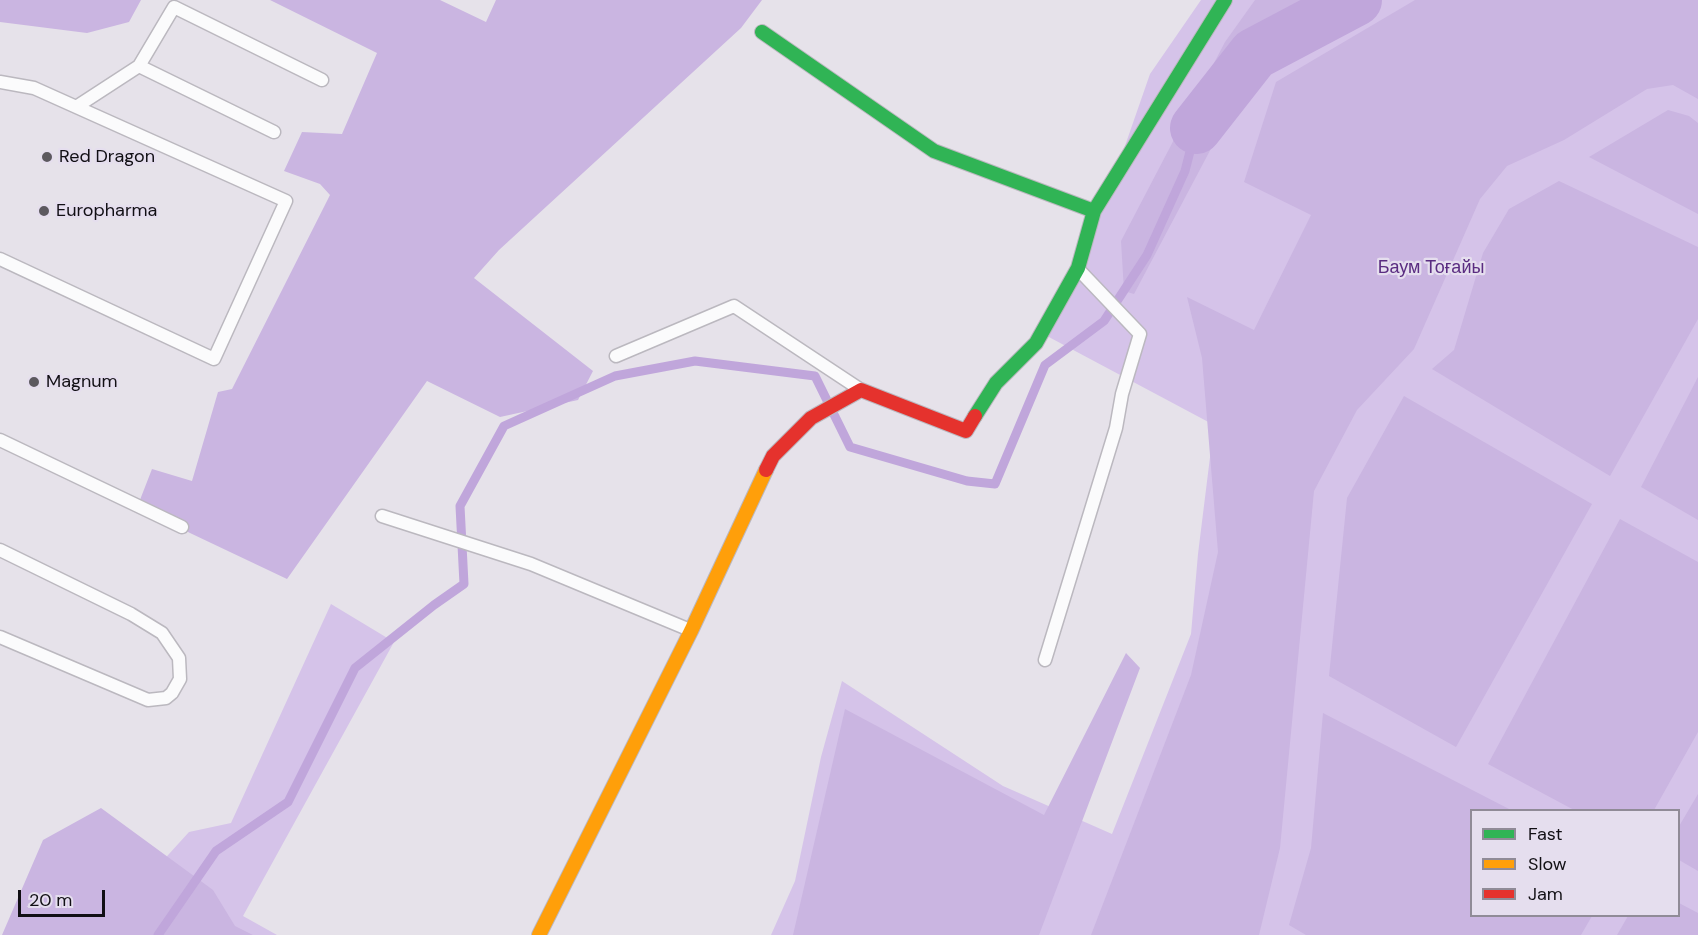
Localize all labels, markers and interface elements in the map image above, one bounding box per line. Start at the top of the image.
place label: Red Dragon [59,146,155,168]
marker: Red Dragon [40,150,54,164]
place label: Europharma [56,200,157,222]
marker: Europharma [37,204,51,218]
park label: Баум Тоғайы [1378,257,1484,279]
place label: Magnum [46,371,118,393]
marker: Magnum [27,375,41,389]
legend [1470,809,1680,917]
text: Fast [1528,822,1563,846]
text: Slow [1528,852,1567,876]
scale bar [21,878,108,916]
text: Jam [1528,882,1563,906]
text: 20 m [29,888,72,912]

